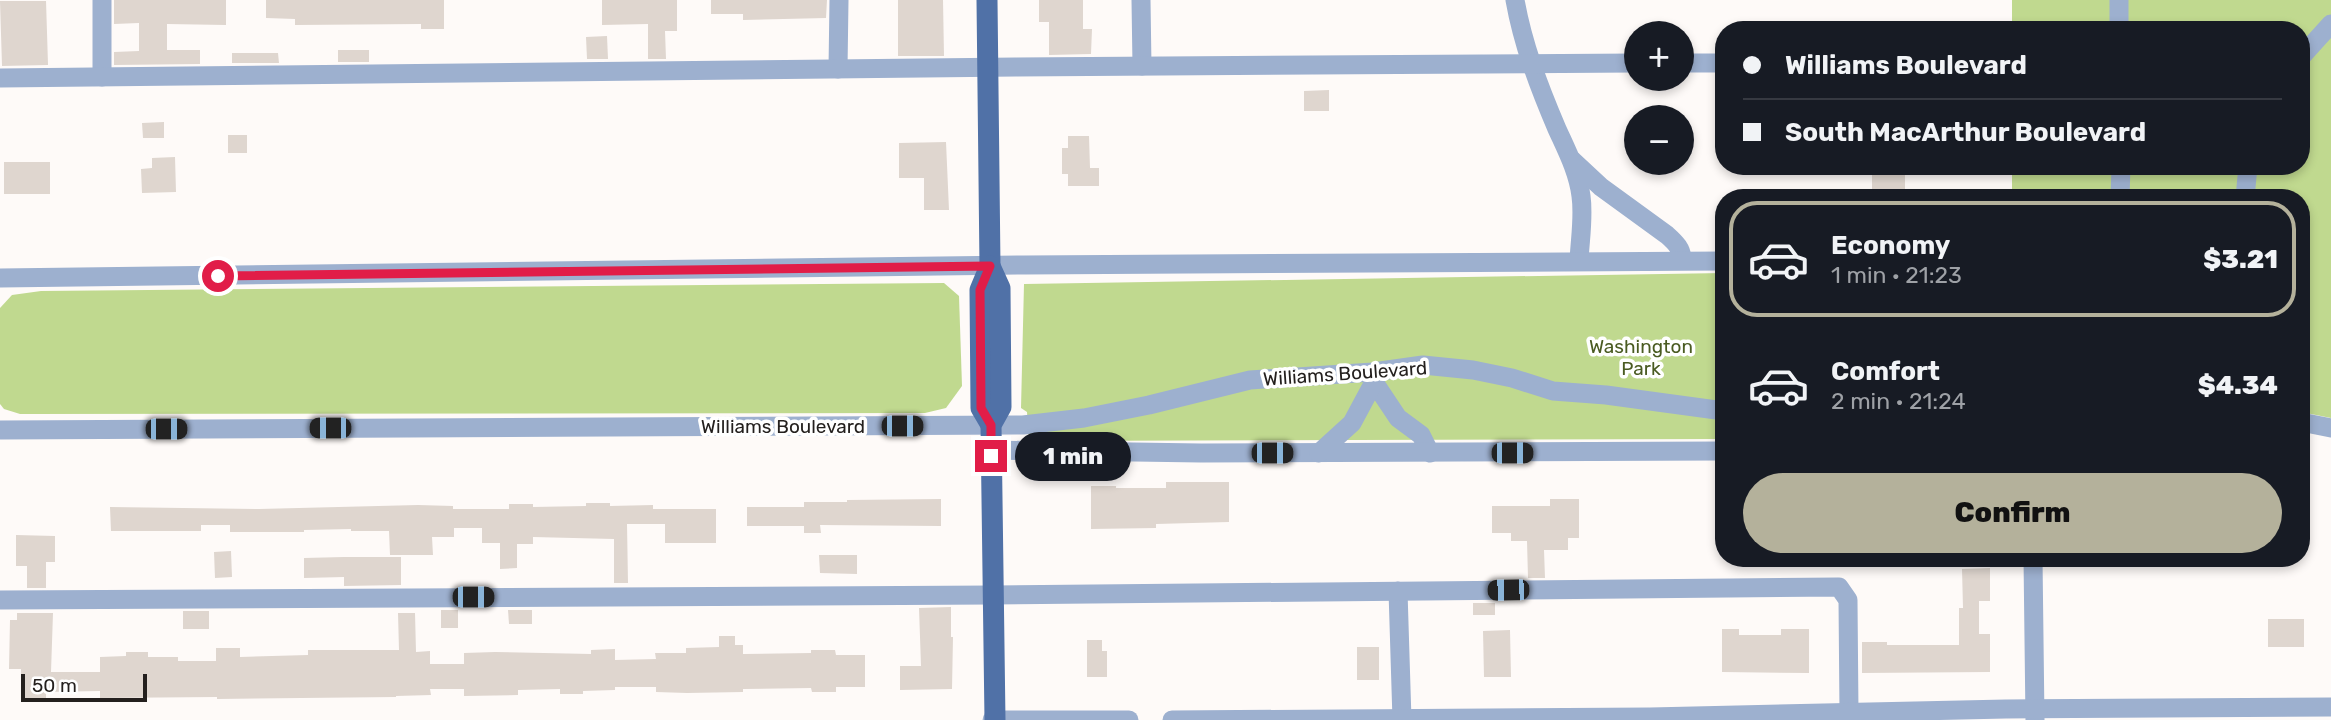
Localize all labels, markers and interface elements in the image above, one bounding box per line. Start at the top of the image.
map controls [1624,21,1694,175]
button: + [1624,21,1694,91]
text: Williams Boulevard [1785,50,2027,81]
button: − [1624,105,1694,175]
text: South MacArthur Boulevard [1785,117,2146,148]
icon: car [1747,228,1810,291]
text: Economy [1831,230,1950,261]
text: $3.21 [2203,244,2278,275]
route start [202,260,234,292]
text: 1 min · 21:23 [1831,261,1962,289]
park label: Washington Park [1589,335,1693,380]
icon: car [1747,354,1810,417]
street label: Williams Boulevard [1262,356,1428,391]
text: Comfort [1831,356,1940,387]
text: $4.34 [2198,370,2278,401]
text: 2 min · 21:24 [1831,387,1966,415]
street label: Williams Boulevard [701,415,865,438]
car [882,416,924,437]
car [310,418,352,439]
car [146,419,188,440]
callout: 1 min [1016,432,1131,480]
route end [975,440,1007,472]
text: 1 min [1043,442,1103,470]
car [1252,443,1294,464]
car [1492,443,1534,464]
button: Confirm [1743,473,2282,553]
car [1487,579,1530,601]
car [453,587,495,608]
scale bar [21,671,147,703]
text: 50 m [32,674,77,697]

